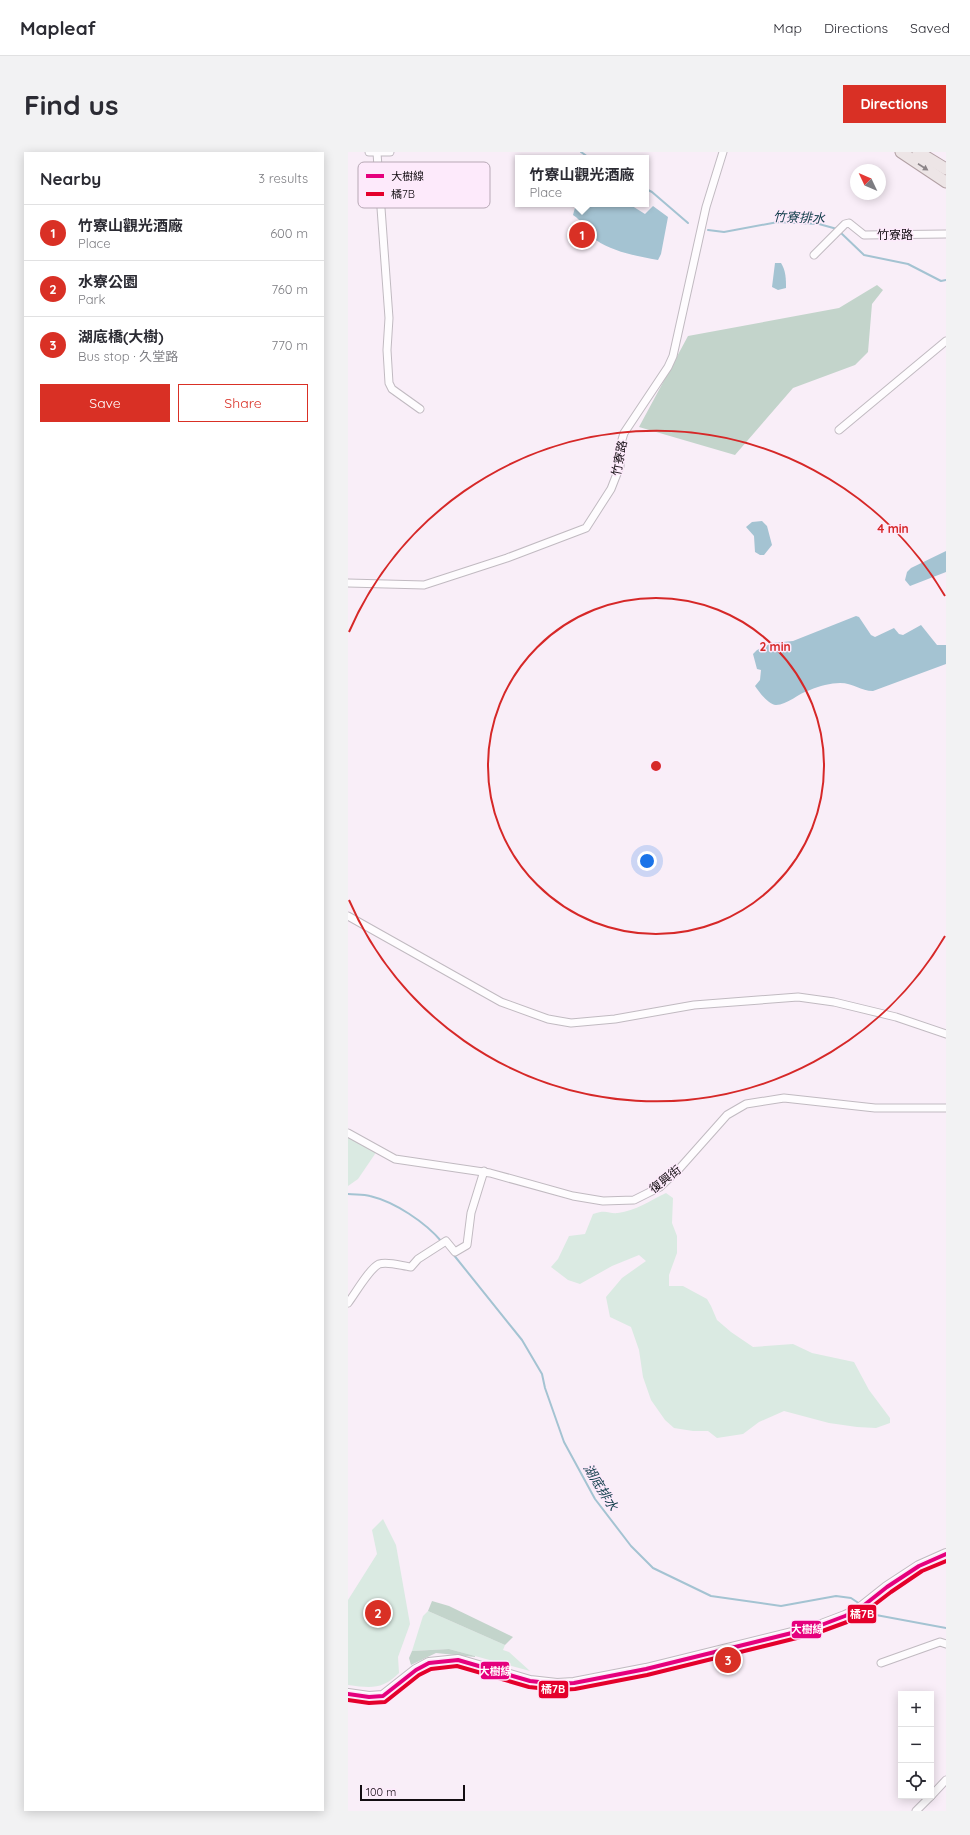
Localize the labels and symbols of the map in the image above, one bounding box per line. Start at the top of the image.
legend [358,162,490,208]
one-way arrow [918,163,929,171]
north arrow [850,164,886,200]
text: 大樹線 [391,169,424,183]
text: 橘7B [391,187,415,201]
water label: 竹寮排水 [773,208,826,226]
pin: 1 [569,220,595,250]
street label: 竹寮路 [877,227,913,242]
street label: 竹寮路 [608,439,630,477]
text: 4 min [877,521,909,536]
text: 2 min [759,639,791,654]
centre of rings [649,759,663,773]
your location [637,851,657,871]
street label: 復興街 [646,1162,684,1196]
water label: 湖底排水 [580,1461,622,1514]
pin: 2 [365,1598,391,1628]
line badge: 橘7B [847,1604,877,1624]
text: 橘7B [850,1607,874,1621]
line badge: 大樹線 [791,1620,822,1639]
text: 大樹線 [791,1622,824,1636]
pin: 3 [715,1645,741,1675]
line badge: 大樹線 [480,1661,510,1680]
text: 大樹線 [479,1664,512,1678]
line badge: 橘7B [538,1680,569,1699]
text: 橘7B [541,1682,565,1696]
scale bar [360,1783,465,1802]

